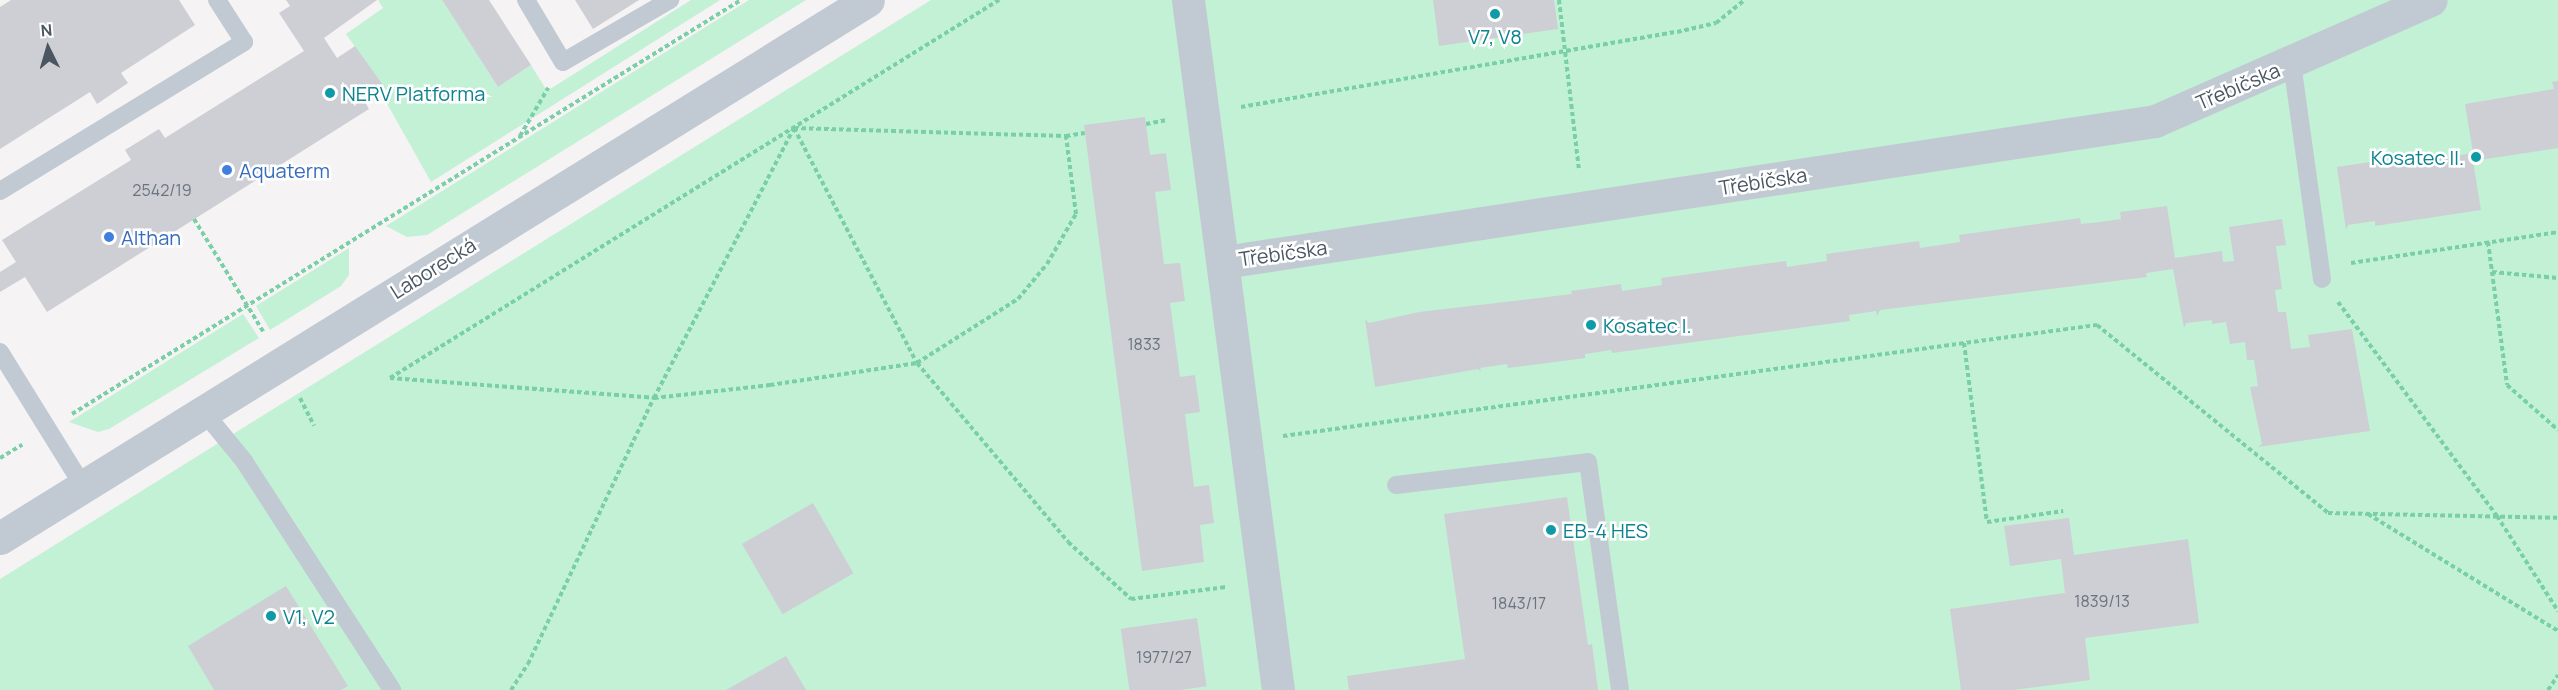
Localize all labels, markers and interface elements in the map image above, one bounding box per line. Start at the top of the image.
marker: V7, V8 [1488,7,1502,21]
north arrow [18,18,78,78]
text: N [40,19,53,42]
place label: V7, V8 [1468,24,1522,48]
street label: Třebíčska [2192,58,2284,114]
place label: NERV Platforma [342,81,485,105]
marker: NERV Platforma [323,86,337,100]
place label: Kosatec II. [2371,145,2464,169]
marker: Kosatec II. [2469,150,2483,164]
place label: Aquaterm [239,158,330,182]
street label: Třebíčska [1717,162,1809,200]
marker: Aquaterm [220,163,234,177]
house number: 2542/19 [132,180,192,200]
place label: Althan [121,225,181,249]
marker: Althan [102,230,116,244]
street label: Laborecká [386,232,480,304]
street label: Třebíčska [1237,235,1329,271]
place label: Kosatec I. [1603,313,1692,337]
marker: Kosatec I. [1584,318,1598,332]
house number: 1833 [1127,334,1161,354]
place label: EB-4 HES [1563,518,1648,542]
marker: EB-4 HES [1544,523,1558,537]
house number: 1839/13 [2074,591,2130,611]
house number: 1843/17 [1492,593,1546,613]
place label: V1, V2 [283,604,335,628]
marker: V1, V2 [264,609,278,623]
house number: 1977/27 [1136,647,1192,667]

